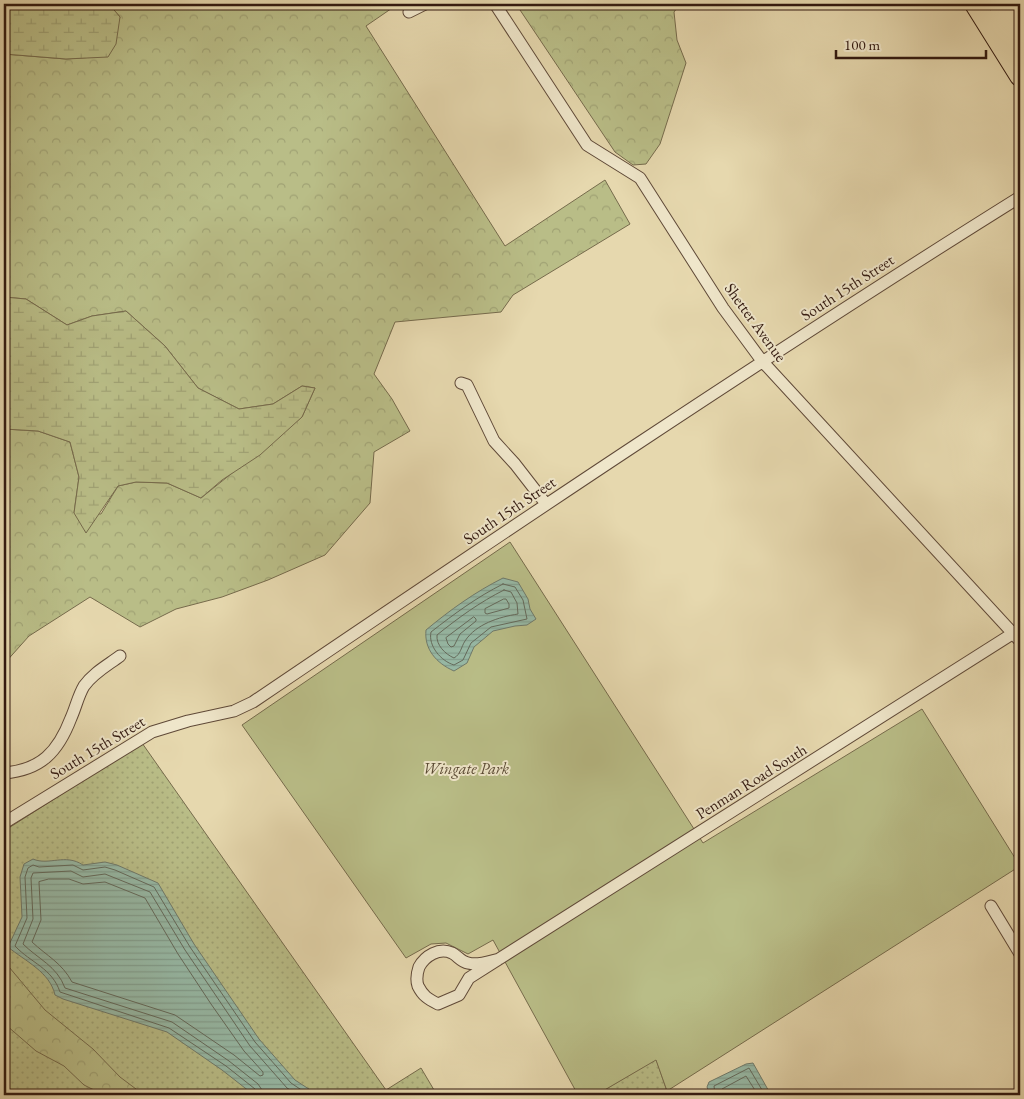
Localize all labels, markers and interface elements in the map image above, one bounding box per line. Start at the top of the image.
scale bar [836,28,986,60]
text: 100 m [844,35,881,54]
street label: South 15th Street [797,249,898,325]
street label: Shetter Avenue [720,279,791,366]
street label: South 15th Street [459,472,560,549]
street label: South 15th Street [46,711,149,784]
street label: Penman Road South [692,739,811,824]
park label: Wingate Park [423,758,510,779]

